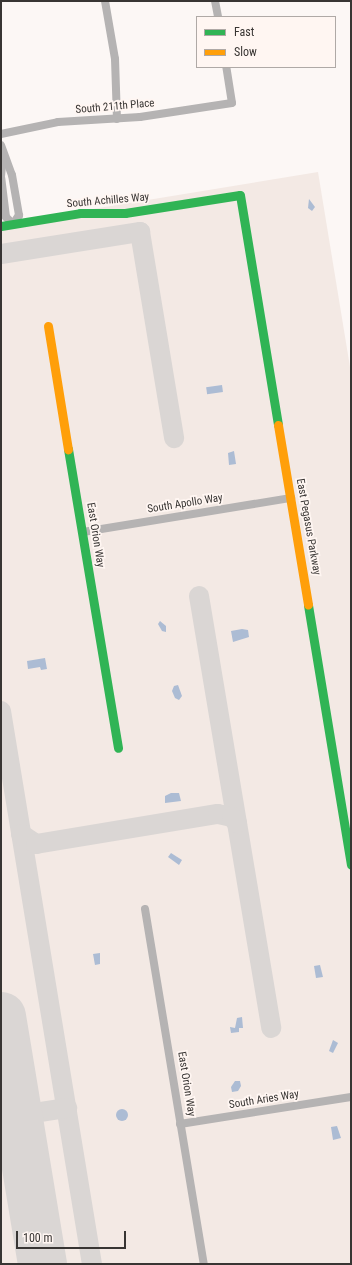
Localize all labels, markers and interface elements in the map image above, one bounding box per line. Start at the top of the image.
legend [196,16,336,68]
text: Fast [234,25,254,39]
text: Slow [234,45,257,59]
street label: South 211th Place [75,97,155,117]
street label: South Achilles Way [66,191,150,211]
street label: East Pegasus Parkway [293,478,323,576]
street label: South Apollo Way [146,492,224,516]
street label: East Orion Way [83,502,107,568]
street label: East Orion Way [174,1051,198,1117]
street label: South Aries Way [228,1088,300,1112]
scale bar [18,1223,128,1249]
text: 100 m [23,1231,53,1245]

